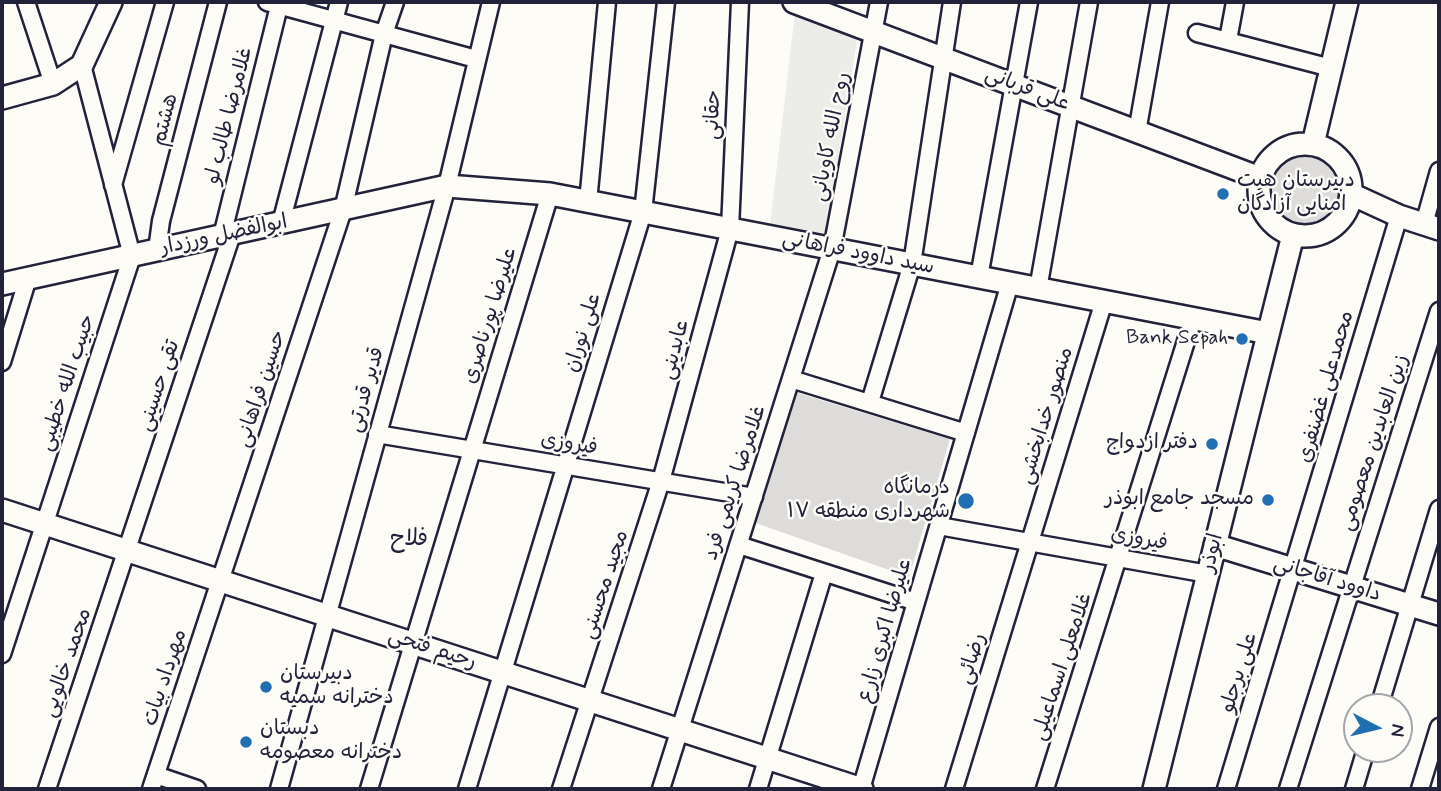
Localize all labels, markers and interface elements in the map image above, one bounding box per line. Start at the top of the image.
street label: غلامرضا طالب لو [201,45,259,187]
street label: علی قربانی [981,62,1073,118]
street label: روح الله کاویانی [807,70,857,204]
street label: حقانی [701,90,727,140]
street label: هشتم [147,91,185,149]
place label: دبیرستان هیت امنایی آزادگان [1237,169,1355,219]
marker: دبیرستان هیت امنایی آزادگان [1215,186,1231,202]
street label: ابوالفضل ورزدار [158,210,290,262]
street label: سید داوود فراهانی [780,227,936,281]
street label: علیرضا پورناصری [458,245,524,387]
street label: علی نوران [560,290,608,376]
street label: محمدعلی غضنفری [1293,308,1361,466]
street label: حبیب‌ الله خطیبی [34,311,102,455]
street label: عابدینی [656,317,696,383]
place label: Bank Sepah [1126,326,1228,352]
street label: حسین فراهانی [231,327,293,451]
marker: Bank Sepah [1234,331,1250,347]
street label: تقی حسینی [133,337,187,435]
street label: قدیر قدرتی [343,344,391,436]
street label: منصور خدابخشی [1014,344,1080,488]
street label: زین العابدین معصومی [1335,352,1415,534]
street label: غلامرضا کریمی فرد [699,403,773,563]
street label: فیروزی [539,428,599,462]
place label: دفتر ازدواج [1106,431,1198,457]
marker: دفتر ازدواج [1204,436,1220,452]
place label: درمانگاه شهرداری منطقه ۱۷ [787,476,950,526]
place label: مسجد جامع ابوذر [1105,487,1254,513]
marker: درمانگاه شهرداری منطقه ۱۷ [956,491,976,511]
marker: مسجد جامع ابوذر [1260,492,1276,508]
street label: فیروزی [1109,523,1169,557]
district label: فلاح [390,526,428,554]
street label: مجید محسنی [577,527,635,643]
street label: ابوذر [1196,531,1230,575]
street label: داوود آقاجانی [1270,552,1384,608]
street label: علیرضا اکبری زارع [853,556,919,706]
street label: غلامعلی اسماعیلی [1027,590,1099,744]
street label: محمد خالویی [38,605,98,721]
street label: رحیم فتحی [385,624,479,676]
street label: مهرداد بیات [139,626,193,730]
street label: رضائی [953,630,993,688]
street label: علی برجلو [1216,630,1264,716]
place label: دبیرستان دخترانه سمیه [280,662,394,712]
marker: دبیرستان دخترانه سمیه [258,679,274,695]
north arrow [1343,693,1413,763]
place label: دبستان دخترانه معصومه [260,717,402,767]
text: N [1384,723,1411,738]
marker: دبستان دخترانه معصومه [238,734,254,750]

